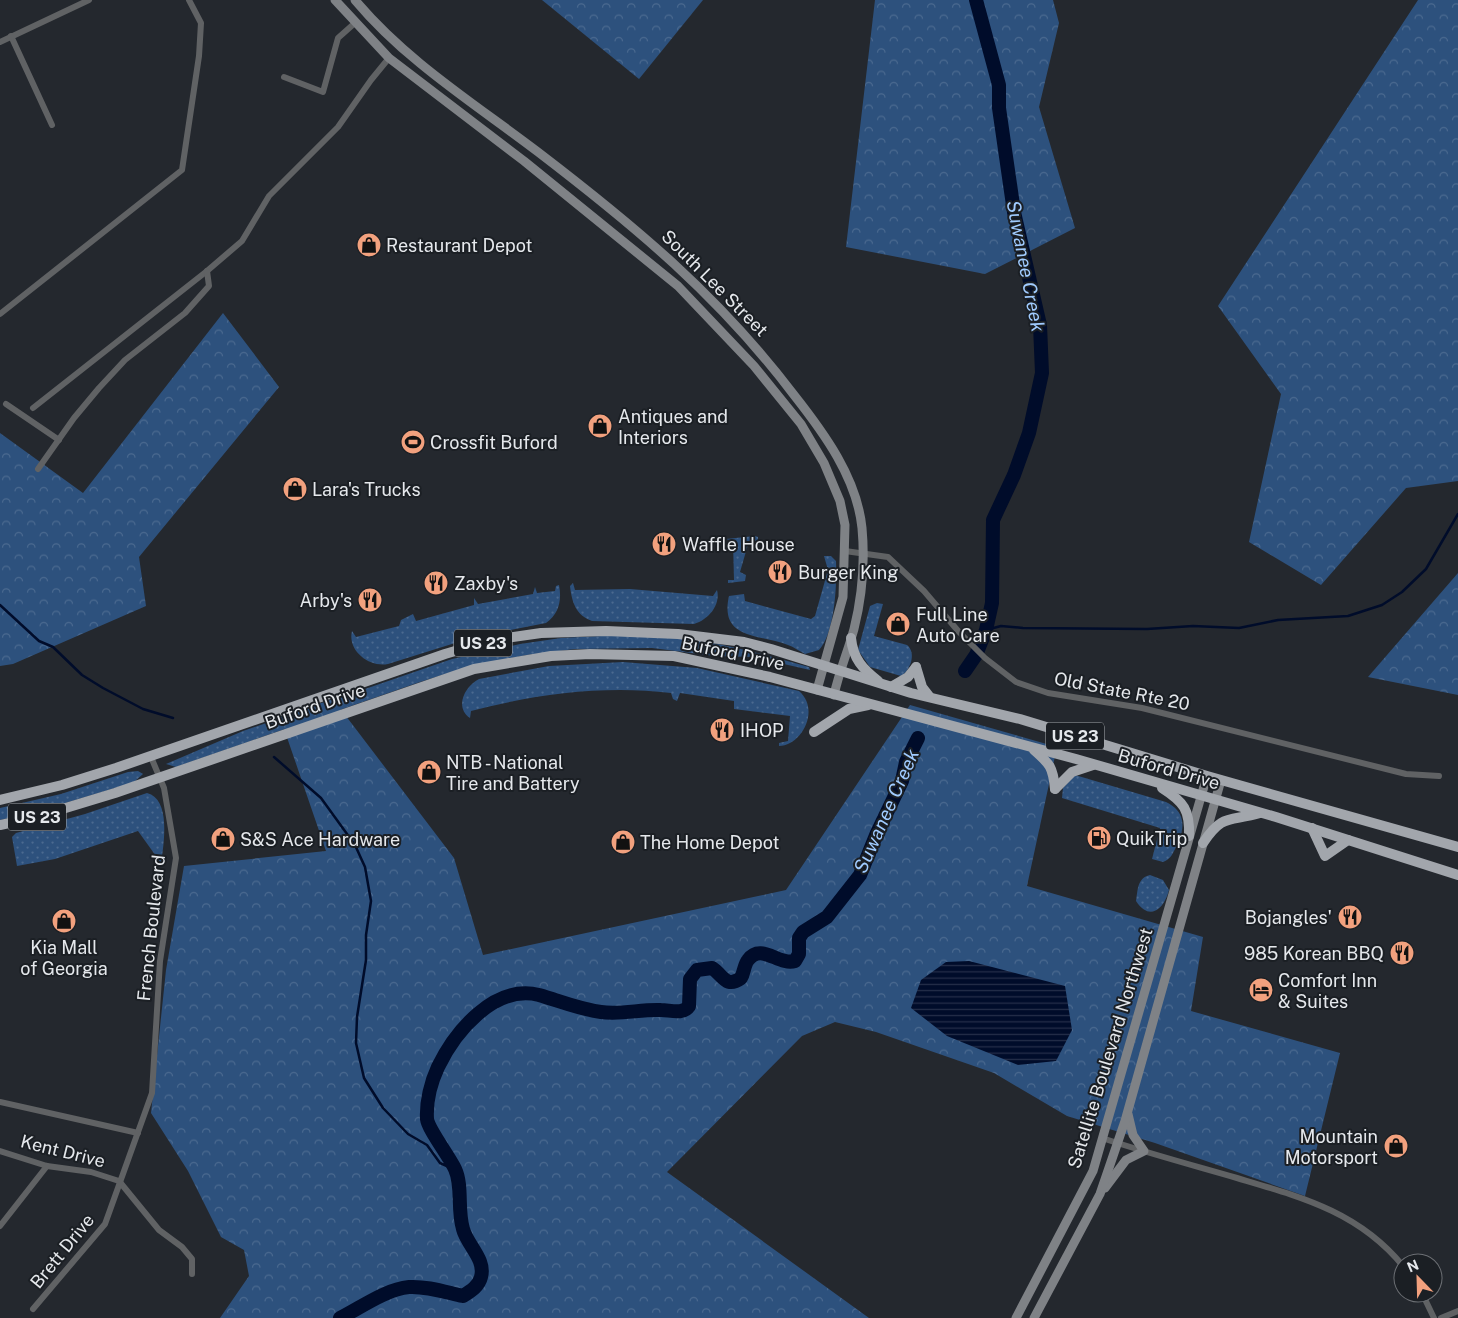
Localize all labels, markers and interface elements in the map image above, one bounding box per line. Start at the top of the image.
water label: Suwanee Creek [1002,198,1050,334]
street label: South Lee Street [657,225,773,341]
shop icon: Restaurant Depot [356,232,382,258]
place label: Restaurant Depot [386,235,533,256]
place label: Antiques and Interiors [618,406,728,448]
shop icon: Antiques and Interiors [587,413,613,439]
sports icon: Crossfit Buford [400,429,426,455]
place label: Crossfit Buford [430,432,558,453]
shop icon: Lara's Trucks [282,476,308,502]
place label: Lara's Trucks [312,479,421,500]
restaurant icon: Waffle House [651,531,677,557]
place label: Waffle House [682,534,795,555]
restaurant icon: Burger King [767,559,793,585]
place label: Burger King [798,562,898,583]
restaurant icon: Zaxby's [423,570,449,596]
place label: Zaxby's [454,573,518,594]
restaurant icon: Arby's [357,587,383,613]
place label: Arby's [300,590,352,611]
place label: Full Line Auto Care [916,604,1000,646]
shop icon: Full Line Auto Care [885,611,911,637]
road number: US 23 [454,630,512,656]
street label: Buford Drive [680,632,786,674]
street label: Old State Rte 20 [1052,668,1192,714]
street label: Buford Drive [262,679,368,733]
restaurant icon: IHOP [709,717,735,743]
place label: IHOP [740,720,784,741]
road number: US 23 [1046,722,1104,749]
street label: Buford Drive [1116,744,1222,794]
water label: Suwanee Creek [849,745,923,876]
place label: NTB - National Tire and Battery [446,752,580,794]
shop icon: NTB - National Tire and Battery [416,759,442,785]
road number: US 23 [8,804,66,830]
fuel station icon: QuikTrip [1086,825,1112,851]
shop icon: S&S Ace Hardware [210,826,236,852]
place label: QuikTrip [1116,828,1187,849]
place label: S&S Ace Hardware [240,829,400,850]
shop icon: The Home Depot [610,829,636,855]
place label: The Home Depot [640,832,780,853]
street label: French Boulevard [133,854,169,1002]
restaurant icon: Bojangles' [1337,904,1363,930]
place label: Bojangles' [1245,907,1332,928]
shop icon: Kia Mall of Georgia [51,908,77,934]
street label: Satellite Boulevard Northwest [1063,925,1157,1171]
place label: Kia Mall of Georgia [20,937,108,979]
restaurant icon: 985 Korean BBQ [1389,940,1415,966]
place label: 985 Korean BBQ [1244,943,1384,964]
place label: Comfort Inn & Suites [1278,970,1377,1012]
hotel icon: Comfort Inn & Suites [1248,977,1274,1003]
place label: Mountain Motorsport [1285,1126,1378,1168]
street label: Kent Drive [19,1130,107,1172]
shop icon: Mountain Motorsport [1383,1133,1409,1159]
street label: Brett Drive [26,1210,98,1292]
north arrow [1393,1253,1443,1303]
text: N [1405,1257,1421,1276]

